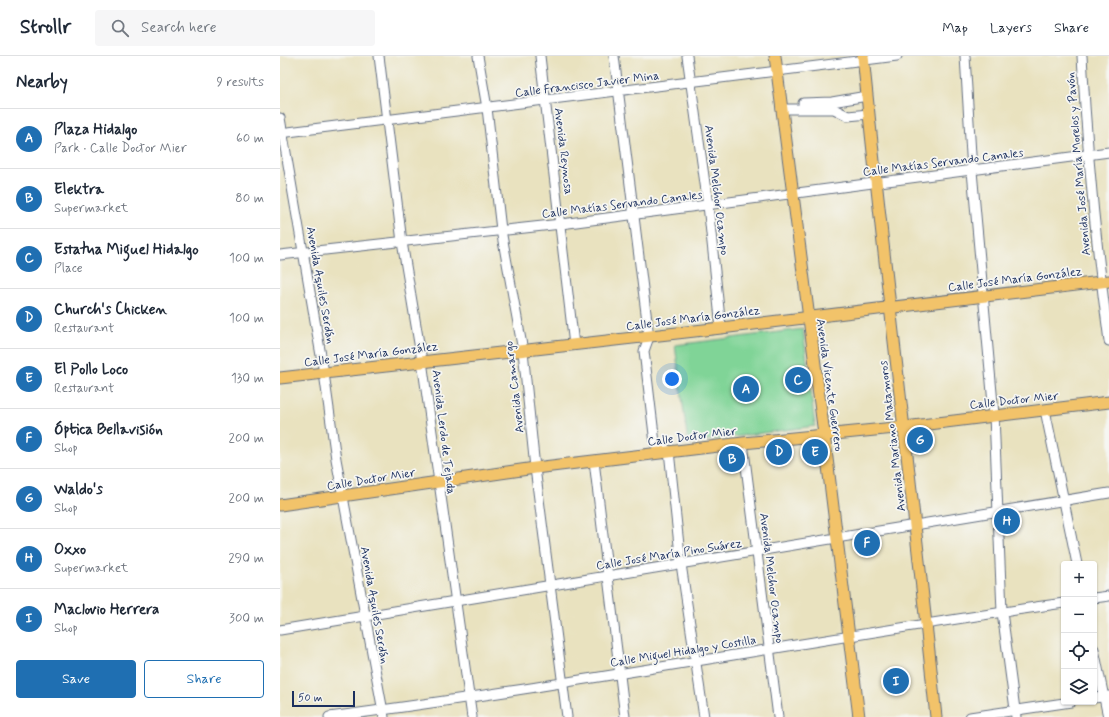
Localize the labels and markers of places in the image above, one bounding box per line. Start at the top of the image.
pin: C [785,365,811,395]
pin: A [733,374,759,404]
pin: G [907,425,933,455]
pin: D [766,437,792,467]
pin: E [802,437,828,467]
pin: B [719,444,745,474]
pin: H [994,506,1020,536]
pin: F [854,528,880,558]
pin: I [883,666,909,696]

